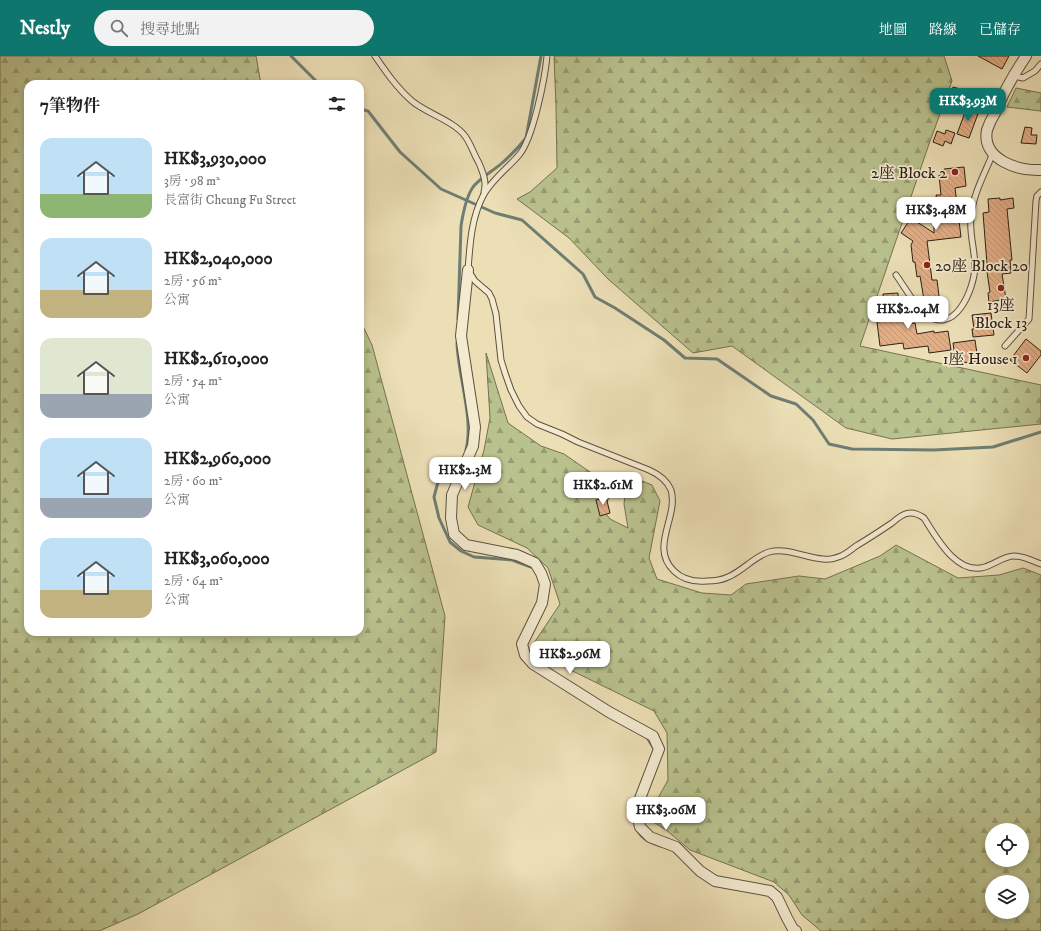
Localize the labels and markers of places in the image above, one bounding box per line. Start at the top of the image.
pin: HK$3.93M [927,88,1009,122]
place label: 2座 Block 2 [871,163,947,183]
marker: 2座 Block 2 [950,167,960,177]
pin: HK$3.48M [895,197,977,231]
place label: 20座 Block 20 [935,256,1028,276]
marker: 20座 Block 20 [922,260,932,270]
marker: 13座 Block 13 [996,283,1006,293]
place label: 13座 Block 13 [975,295,1027,333]
pin: HK$2.04M [867,296,949,330]
place label: 1座 House 1 [943,349,1018,369]
marker: 1座 House 1 [1021,353,1031,363]
pin: HK$2.3M [428,457,502,491]
pin: HK$2.61M [562,472,644,506]
pin: HK$2.96M [529,641,611,675]
pin: HK$3.06M [625,797,707,831]

